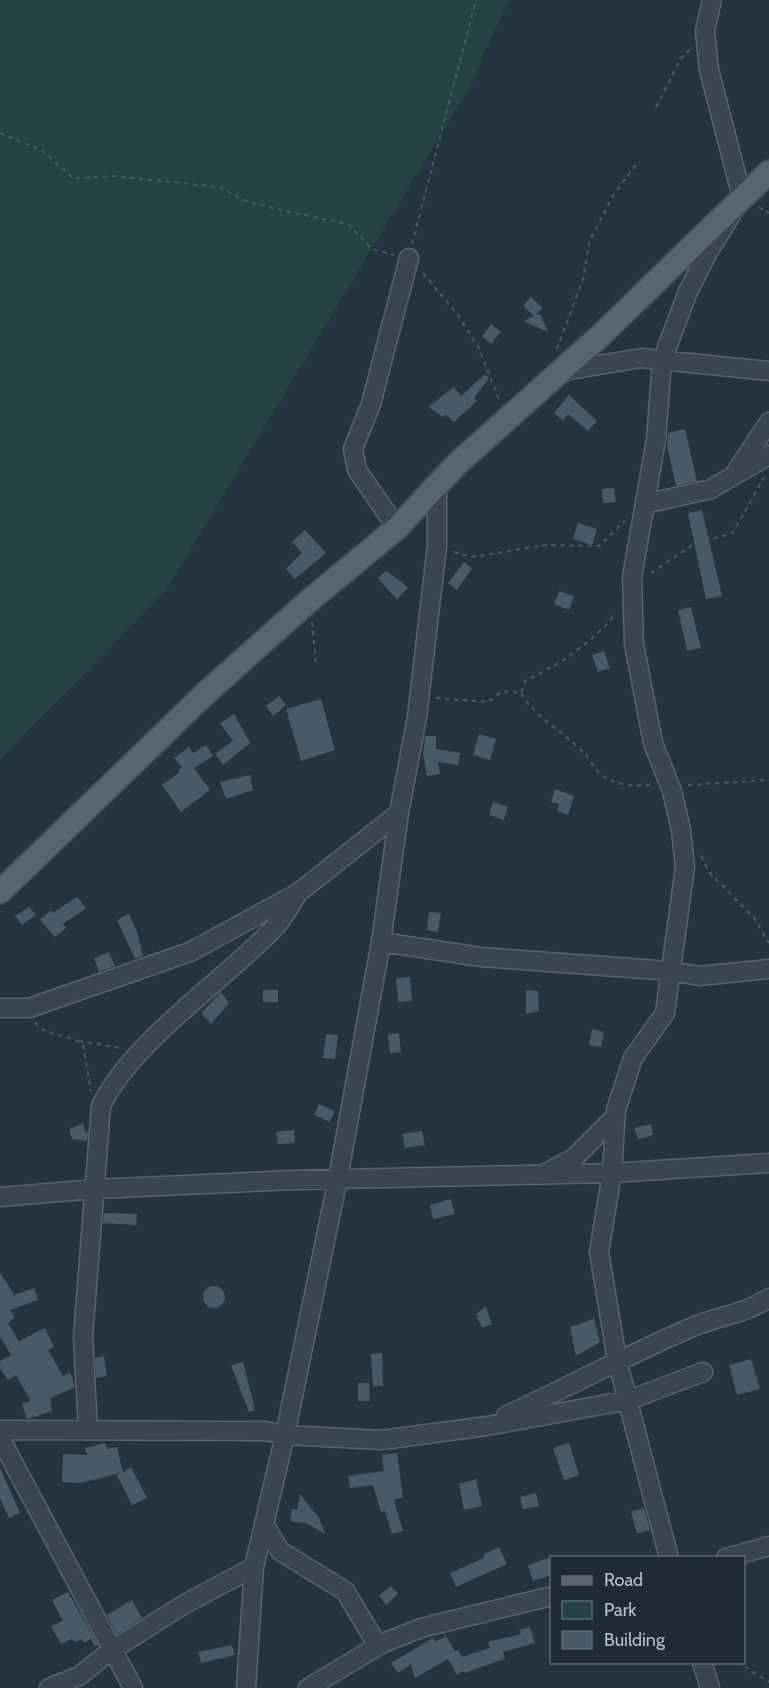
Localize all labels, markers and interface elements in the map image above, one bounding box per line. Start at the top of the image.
legend [550,1556,745,1664]
text: Road [604,1569,643,1591]
text: Park [604,1599,637,1621]
text: Building [604,1629,666,1651]

